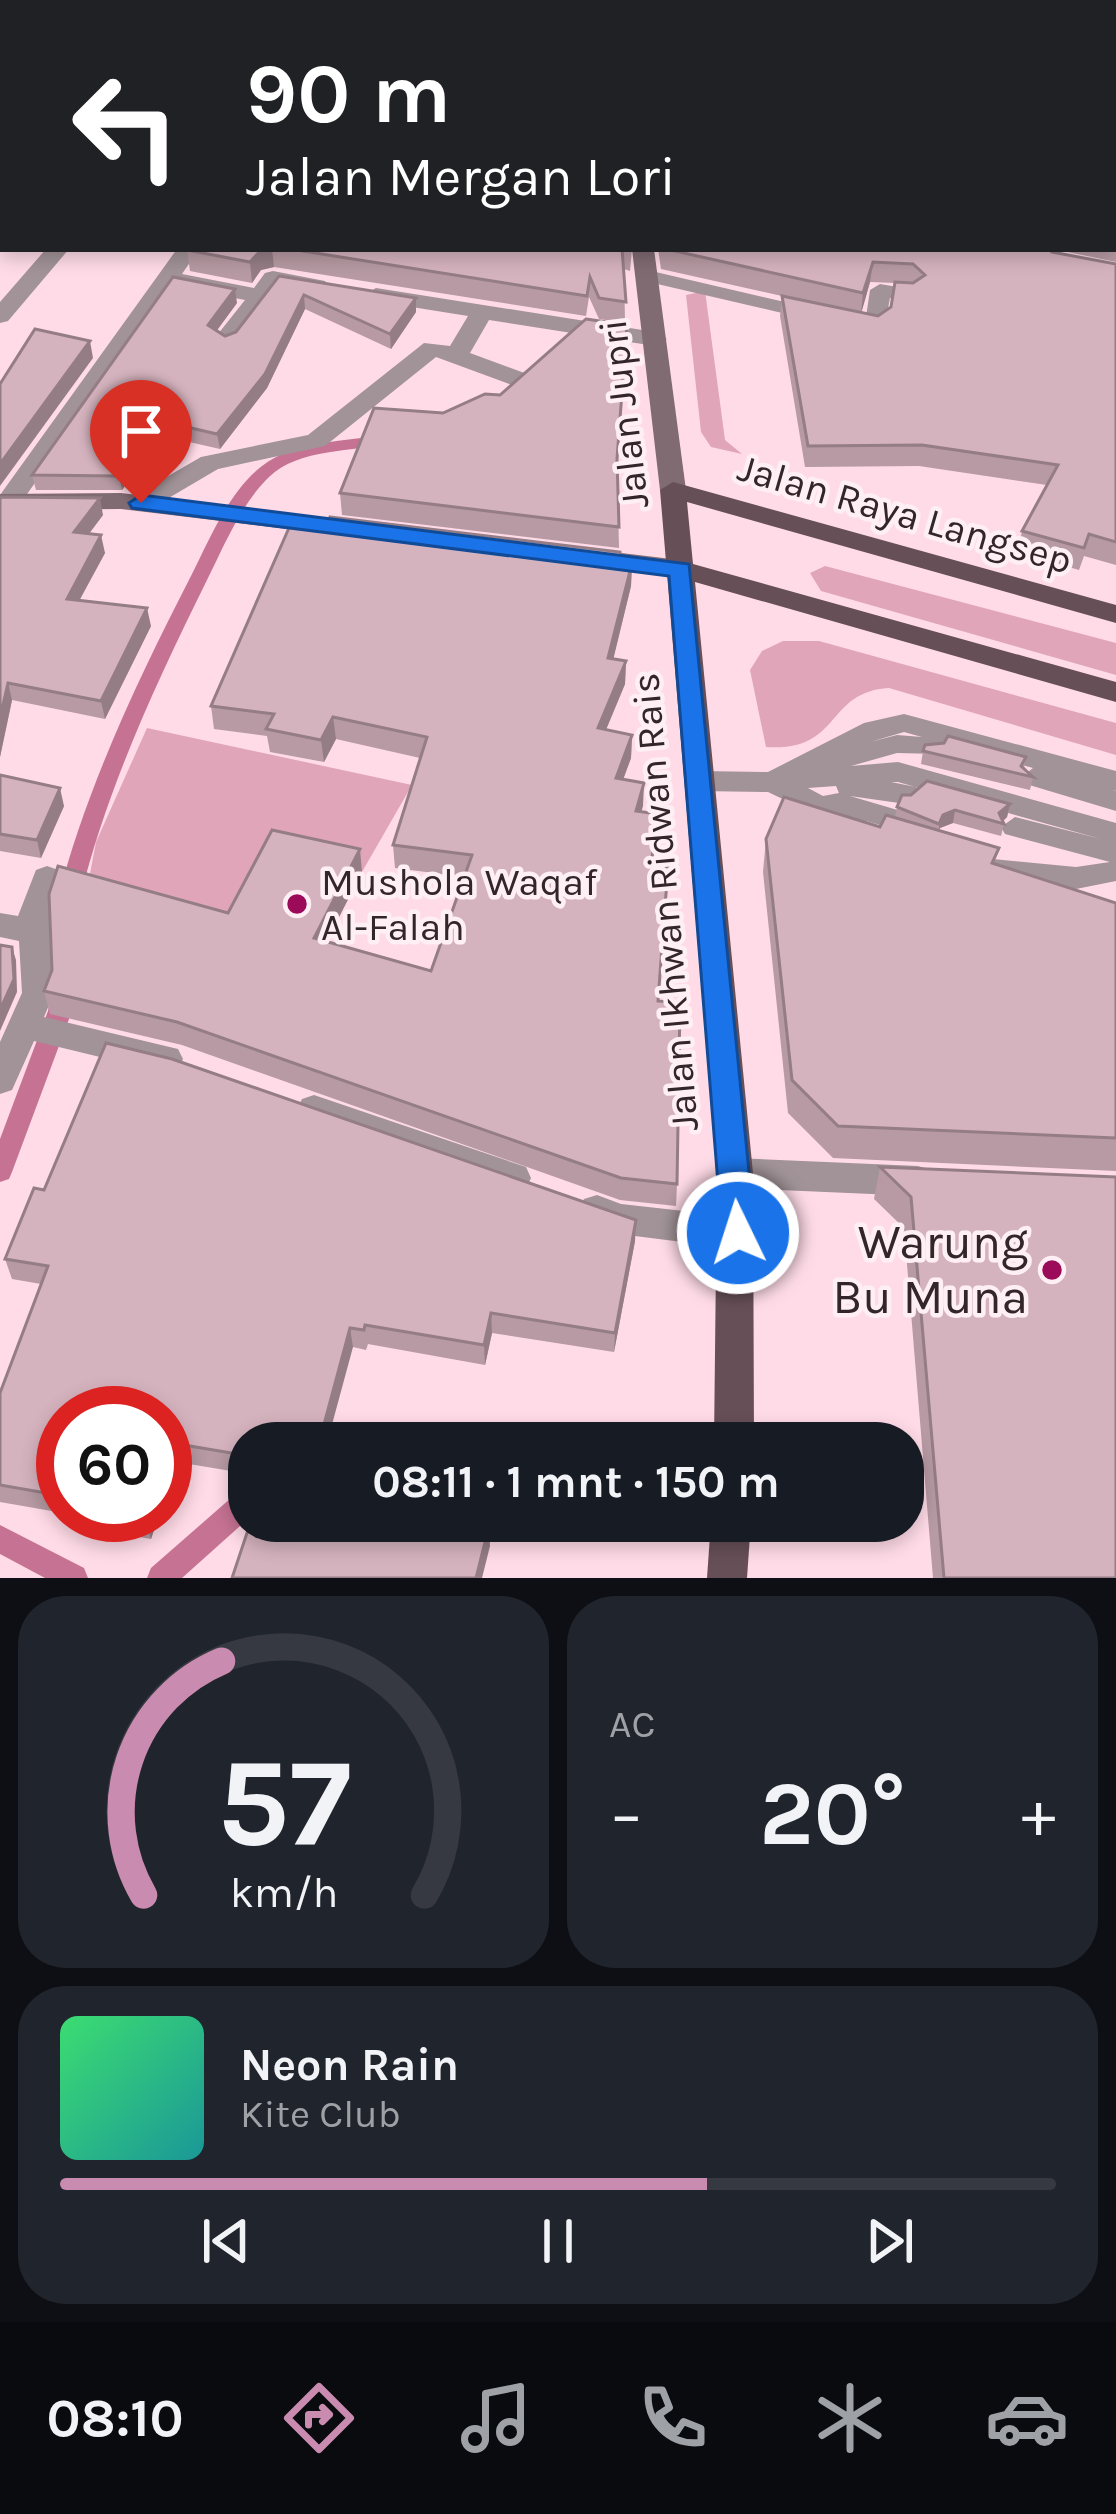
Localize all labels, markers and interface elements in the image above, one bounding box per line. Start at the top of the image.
text: 90 m [246,45,451,143]
icon: left [48,48,204,204]
text: Jalan Mergan Lori [246,145,676,209]
street label: Jalan Jupri [590,317,658,511]
pin [90,380,192,503]
icon: arrive [108,398,174,464]
street label: Jalan Raya Langsep [733,444,1077,584]
street label: Jalan Ikhwan Ridwan Rais [622,671,708,1133]
place label: Mushola Waqaf Al-Falah [321,859,598,950]
marker: Mushola Waqaf Al-Falah [284,891,310,917]
position arrow [675,1170,801,1296]
place label: Warung Bu Muna [833,1214,1028,1325]
marker: Warung Bu Muna [1039,1257,1065,1283]
speed limit sign: 60 [36,1386,192,1542]
text: 08:11 · 1 mnt · 150 m [372,1456,780,1508]
text: AC [609,1701,655,1747]
text: 57 [216,1730,351,1875]
text: 20° [759,1761,906,1867]
text: − [609,1775,644,1853]
text: + [1021,1775,1056,1853]
text: km/h [229,1868,338,1918]
text: Neon Rain [240,2039,459,2091]
text: Kite Club [240,2091,401,2137]
icon: previous [193,2208,259,2274]
icon: pause [525,2208,591,2274]
icon: next [857,2208,923,2274]
icon: directions [277,2376,361,2460]
icon: music [454,2376,538,2460]
icon: phone [631,2376,715,2460]
icon: climate [808,2376,892,2460]
icon: car [985,2376,1069,2460]
text: 08:10 [47,2386,184,2450]

